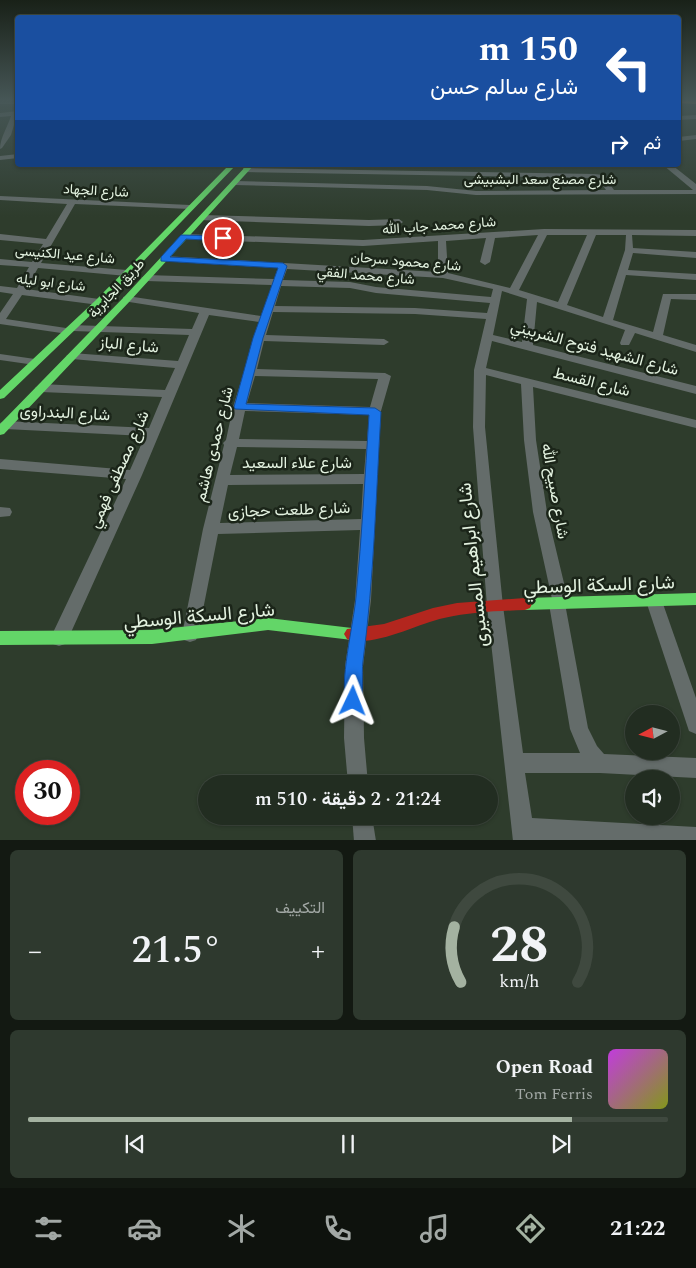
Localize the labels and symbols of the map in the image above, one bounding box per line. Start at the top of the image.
street label: شارع مصنع سعد البشبيشى [464,169,616,190]
street label: شارع الجهاد [63,178,129,203]
street label: شارع محمد جاب الله [381,211,497,240]
pin [202,217,244,259]
street label: شارع عيد الكنيسى [14,240,116,269]
street label: شارع محمود سرحان [350,246,462,277]
street label: طريق الجابرية [83,254,150,323]
street label: شارع محمد الفقي [316,261,416,291]
street label: شارع ابو ليله [15,268,87,297]
street label: شارع الشهيد فتوح الشربيني [508,314,681,383]
street label: شارع الباز [97,330,160,360]
street label: شارع القسط [551,361,633,403]
street label: شارع حمدى هاشم [188,384,240,504]
street label: شارع البندراوى [19,399,111,427]
street label: شارع مصطفى فهمي [82,407,157,533]
street label: شارع صبيح الله [535,441,575,541]
street label: شارع علاء السعيد [242,451,352,475]
street label: شارع ابراهيم المسيرى [450,481,497,649]
street label: شارع طلعت حجازى [228,496,351,524]
street label: شارع السكة الوسطي [523,568,675,603]
street label: شارع السكة الوسطي [122,595,276,638]
position arrow [326,674,378,726]
north arrow [625,705,680,760]
speed limit sign: 30 [15,760,80,825]

